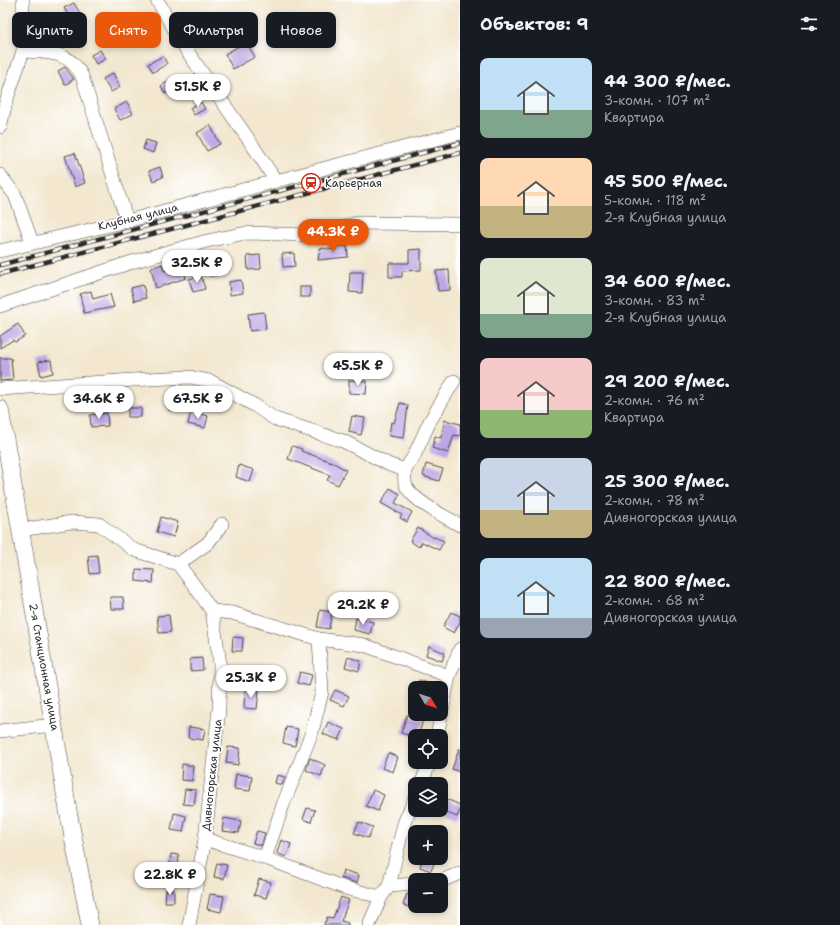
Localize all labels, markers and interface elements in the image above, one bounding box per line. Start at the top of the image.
chip: Купить [12,12,87,48]
chip: Снять [95,12,161,48]
chip: Фильтры [169,12,258,48]
chip: Новое [266,12,336,48]
text: Объектов: 9 [480,13,589,35]
icon: filters [798,13,820,35]
text: 44 300 ₽/мес. [604,70,731,92]
pin: 51.5K ₽ [161,74,235,108]
icon: home [512,74,560,122]
text: 51.5K ₽ [174,78,222,95]
text: 3-комн. · 107 m² [604,92,710,109]
text: Квартира [604,109,664,126]
text: 45 500 ₽/мес. [604,170,728,192]
station icon: Карьерная [300,172,322,194]
icon: home [512,174,560,222]
place label: Карьерная [325,176,382,191]
text: 5-комн. · 118 m² [604,192,706,209]
street label: Клубная улица [96,200,180,234]
text: 2-я Клубная улица [604,209,726,226]
pin: 44.3K ₽ [296,219,370,253]
text: 44.3K ₽ [307,223,359,240]
pin: 32.5K ₽ [160,250,234,284]
text: 32.5K ₽ [171,254,223,271]
text: 34 600 ₽/мес. [604,270,731,292]
icon: home [512,274,560,322]
text: 3-комн. · 83 m² [604,292,705,309]
text: 2-я Клубная улица [604,309,726,326]
pin: 45.5K ₽ [321,353,395,387]
text: 45.5K ₽ [333,357,383,374]
text: 29 200 ₽/мес. [604,370,730,392]
icon: home [512,374,560,422]
pin: 34.6K ₽ [62,386,136,420]
pin: 67.5K ₽ [161,386,235,420]
text: 34.6K ₽ [73,390,125,407]
text: 67.5K ₽ [173,390,223,407]
text: 2-комн. · 76 m² [604,392,705,409]
text: Квартира [604,409,664,426]
text: 25 300 ₽/мес. [604,470,730,492]
icon: home [512,474,560,522]
text: 2-комн. · 78 m² [604,492,705,509]
text: Дивногорская улица [604,509,737,526]
text: 22 800 ₽/мес. [604,570,731,592]
icon: home [512,574,560,622]
pin: 29.2K ₽ [326,592,400,626]
text: 2-комн. · 68 m² [604,592,705,609]
text: 29.2K ₽ [337,596,389,613]
street label: 2-я Станционная улица [25,602,63,732]
text: Дивногорская улица [604,609,737,626]
pin: 25.3K ₽ [214,665,288,699]
text: 25.3K ₽ [225,669,277,686]
north arrow [408,681,448,721]
map controls [408,681,448,913]
street label: Дивногорская улица [199,718,225,832]
button: locate [408,729,448,769]
button: layers [408,777,448,817]
button: + [408,825,448,865]
pin: 22.8K ₽ [133,862,207,896]
text: 22.8K ₽ [144,866,196,883]
button: − [408,873,448,913]

